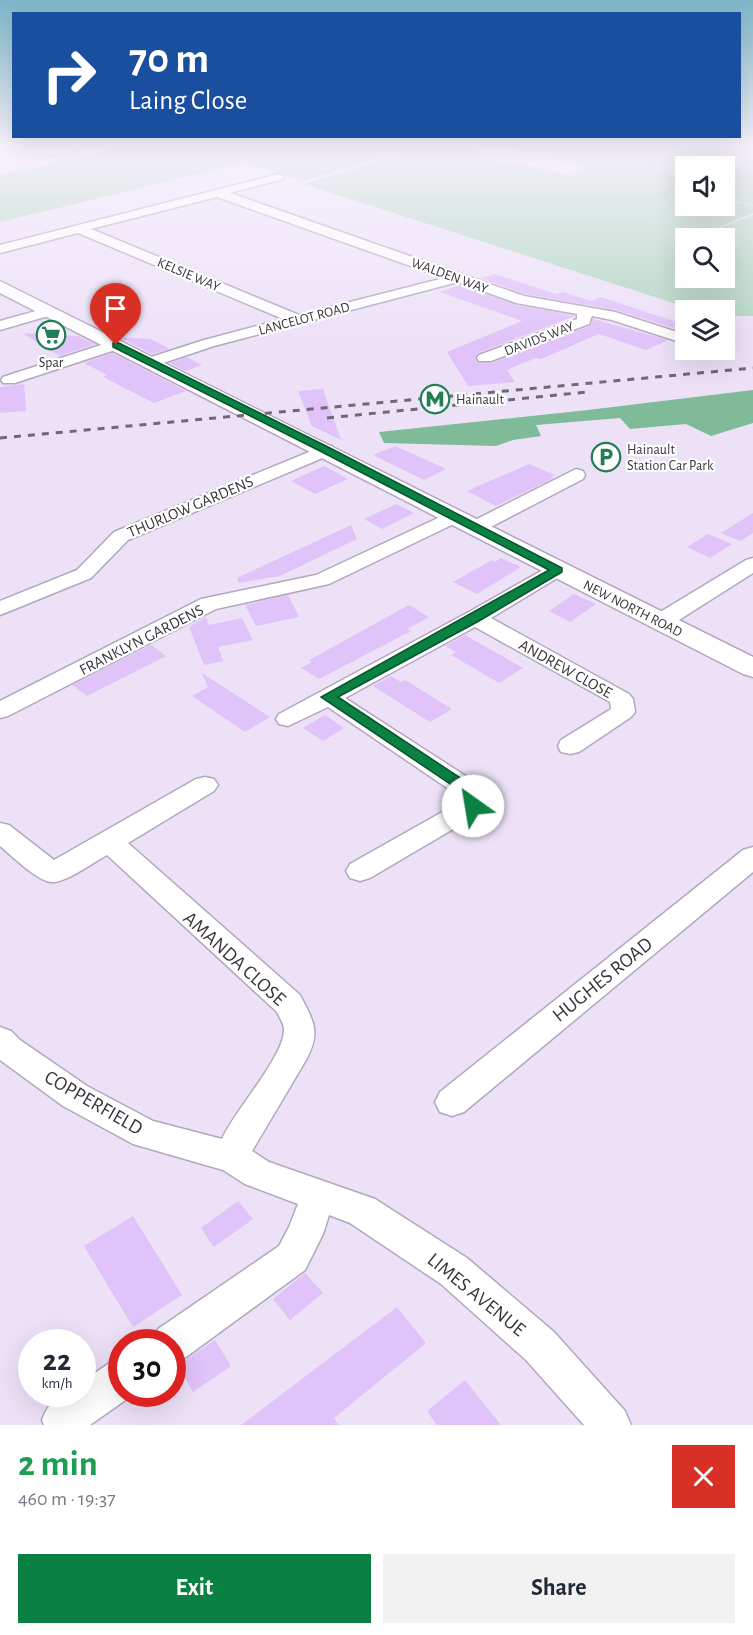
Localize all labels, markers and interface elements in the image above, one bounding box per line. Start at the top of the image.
icon: right [30,36,108,114]
text: 70 m [129,38,209,80]
text: Laing Close [129,87,247,114]
map controls [675,156,735,360]
button: sound [675,156,735,216]
button: search [675,228,735,288]
street label: KELSIE WAY [155,255,223,295]
street label: WALDEN WAY [409,256,491,297]
pin [90,283,141,345]
icon: arrive [99,292,132,325]
street label: LANCELOT ROAD [257,300,351,338]
button: layers [675,300,735,360]
supermarket icon: Spar [35,319,67,351]
street label: DAVIDS WAY [503,319,577,359]
place label: Spar [39,356,64,370]
metro station icon: Hainault [419,383,451,415]
place label: Hainault [456,393,504,407]
parking icon: Hainault Station Car Park [590,441,622,473]
place label: Hainault Station Car Park [627,443,714,473]
street label: THURLOW GARDENS [125,473,256,541]
street label: NEW NORTH ROAD [581,578,684,640]
street label: FRANKLYN GARDENS [77,602,206,678]
street label: ANDREW CLOSE [516,637,615,701]
position arrow [441,774,505,838]
street label: AMANDA CLOSE [179,908,290,1010]
street label: HUGHES ROAD [549,934,656,1026]
street label: COPPERFIELD [41,1067,146,1139]
street label: LIMES AVENUE [424,1249,529,1340]
speed limit sign: 30 [108,1329,186,1407]
text: 22 [43,1346,71,1376]
text: km/h [42,1376,72,1391]
button: close [672,1445,735,1508]
text: 2 min [18,1446,98,1482]
text: 460 m · 19:37 [18,1489,116,1509]
button: Exit [18,1554,371,1623]
button: Share [383,1554,735,1623]

